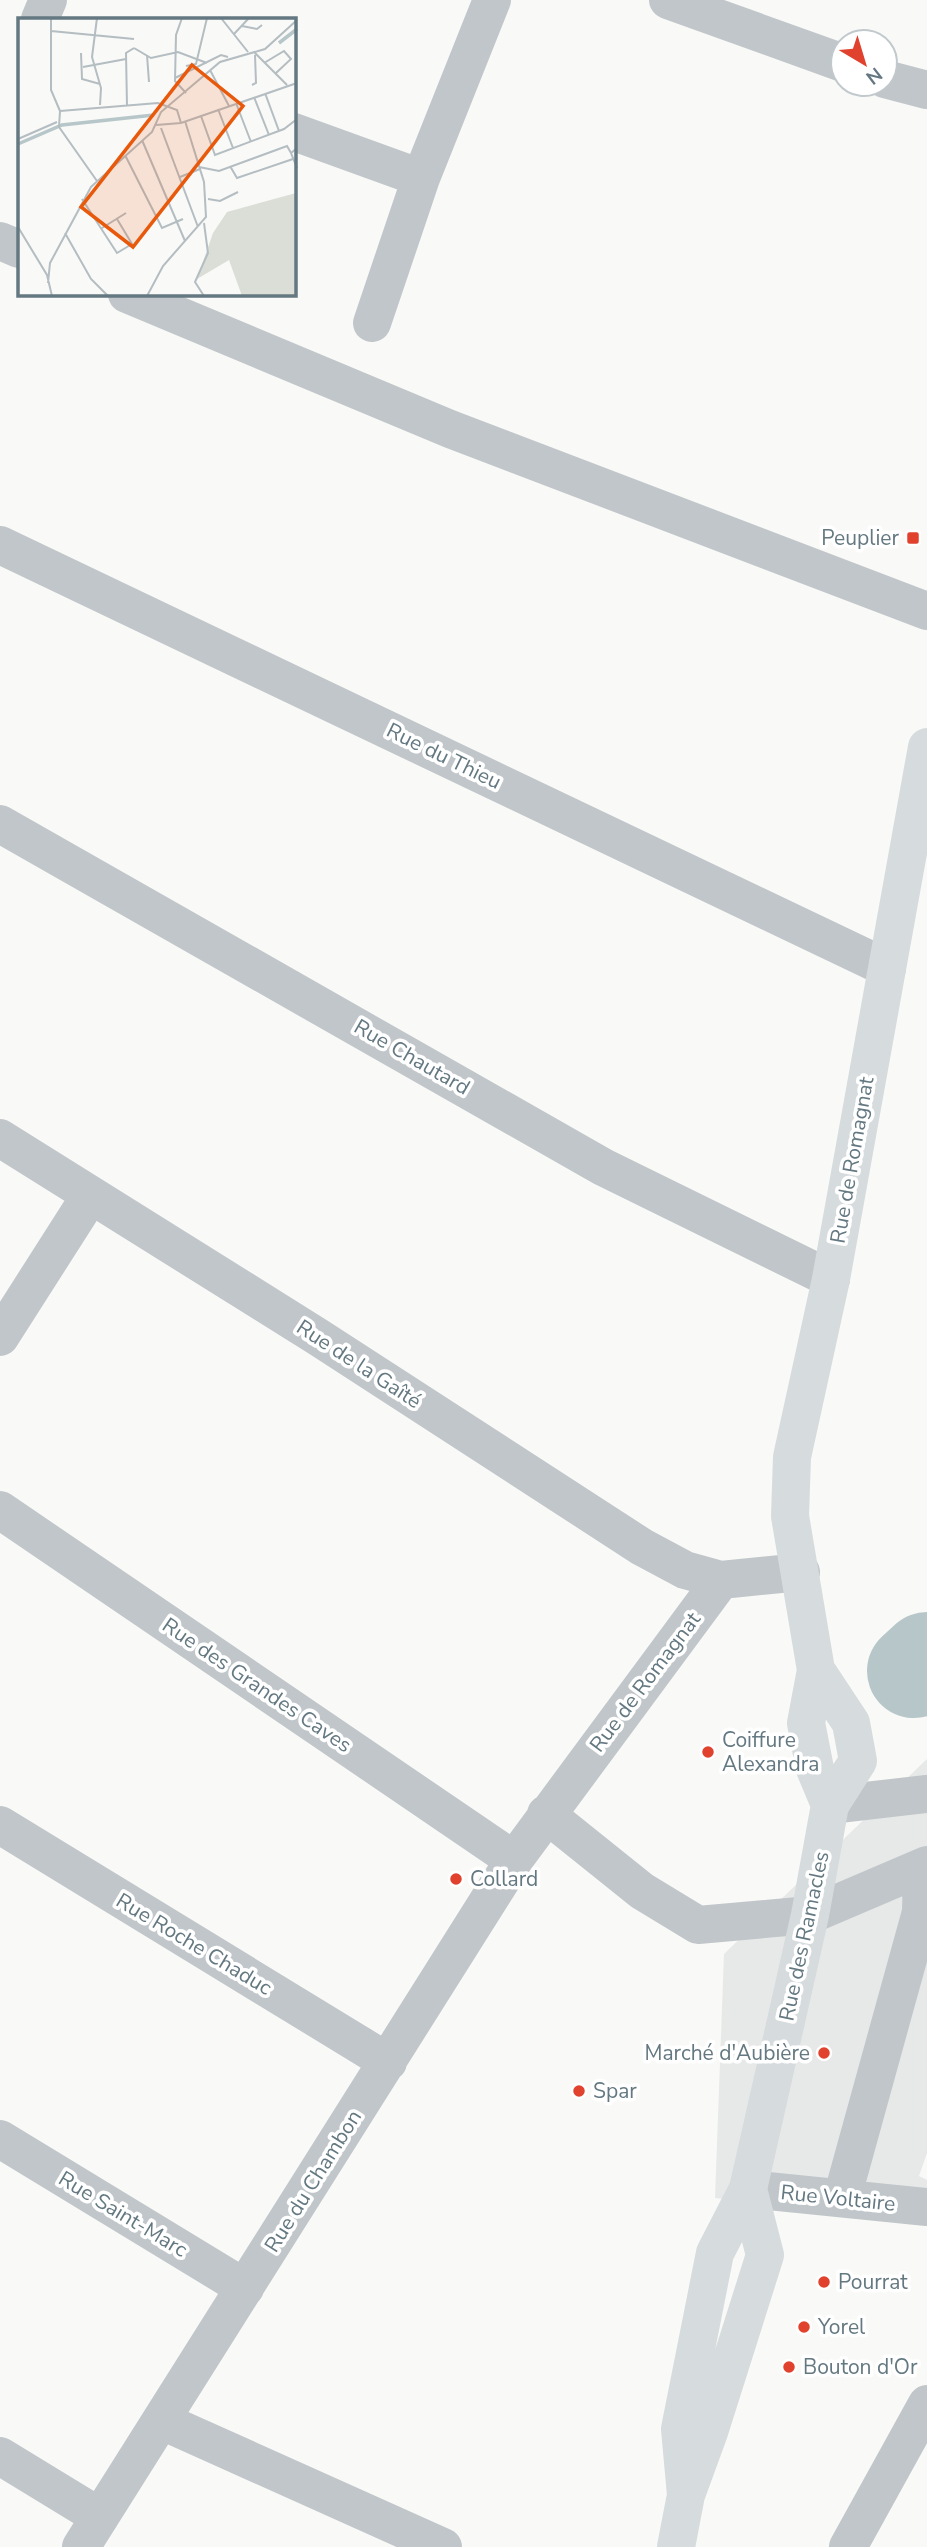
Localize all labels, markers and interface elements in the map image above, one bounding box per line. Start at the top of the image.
inset map [18,18,296,296]
north arrow [829,28,899,98]
text: N [860,61,887,90]
place label: Peuplier [821,524,899,552]
marker: Peuplier [905,530,921,546]
street label: Rue du Thieu [382,716,506,796]
street label: Rue Chautard [349,1013,475,1101]
street label: Rue de Romagnat [824,1074,881,1245]
street label: Rue de la Gaîté [291,1313,427,1415]
street label: Rue de Romagnat [583,1606,707,1758]
street label: Rue des Grandes Caves [157,1611,357,1759]
place label: Coiffure Alexandra [722,1726,819,1778]
marker: Coiffure Alexandra [700,1744,716,1760]
street label: Rue des Ramacles [772,1849,836,2023]
place label: Collard [470,1865,538,1893]
marker: Collard [448,1871,464,1887]
street label: Rue Roche Chaduc [111,1886,277,2002]
place label: Marché d'Aubière [644,2039,810,2067]
marker: Marché d'Aubière [816,2045,832,2061]
place label: Spar [593,2077,637,2105]
marker: Spar [571,2083,587,2099]
street label: Rue du Chambon [258,2105,368,2257]
street label: Rue Saint-Marc [53,2165,193,2264]
street label: Rue Voltaire [779,2178,897,2218]
place label: Pourrat [838,2268,908,2296]
marker: Pourrat [816,2274,832,2290]
place label: Yorel [817,2313,866,2341]
marker: Yorel [796,2319,812,2335]
place label: Bouton d'Or [803,2353,918,2381]
marker: Bouton d'Or [781,2359,797,2375]

